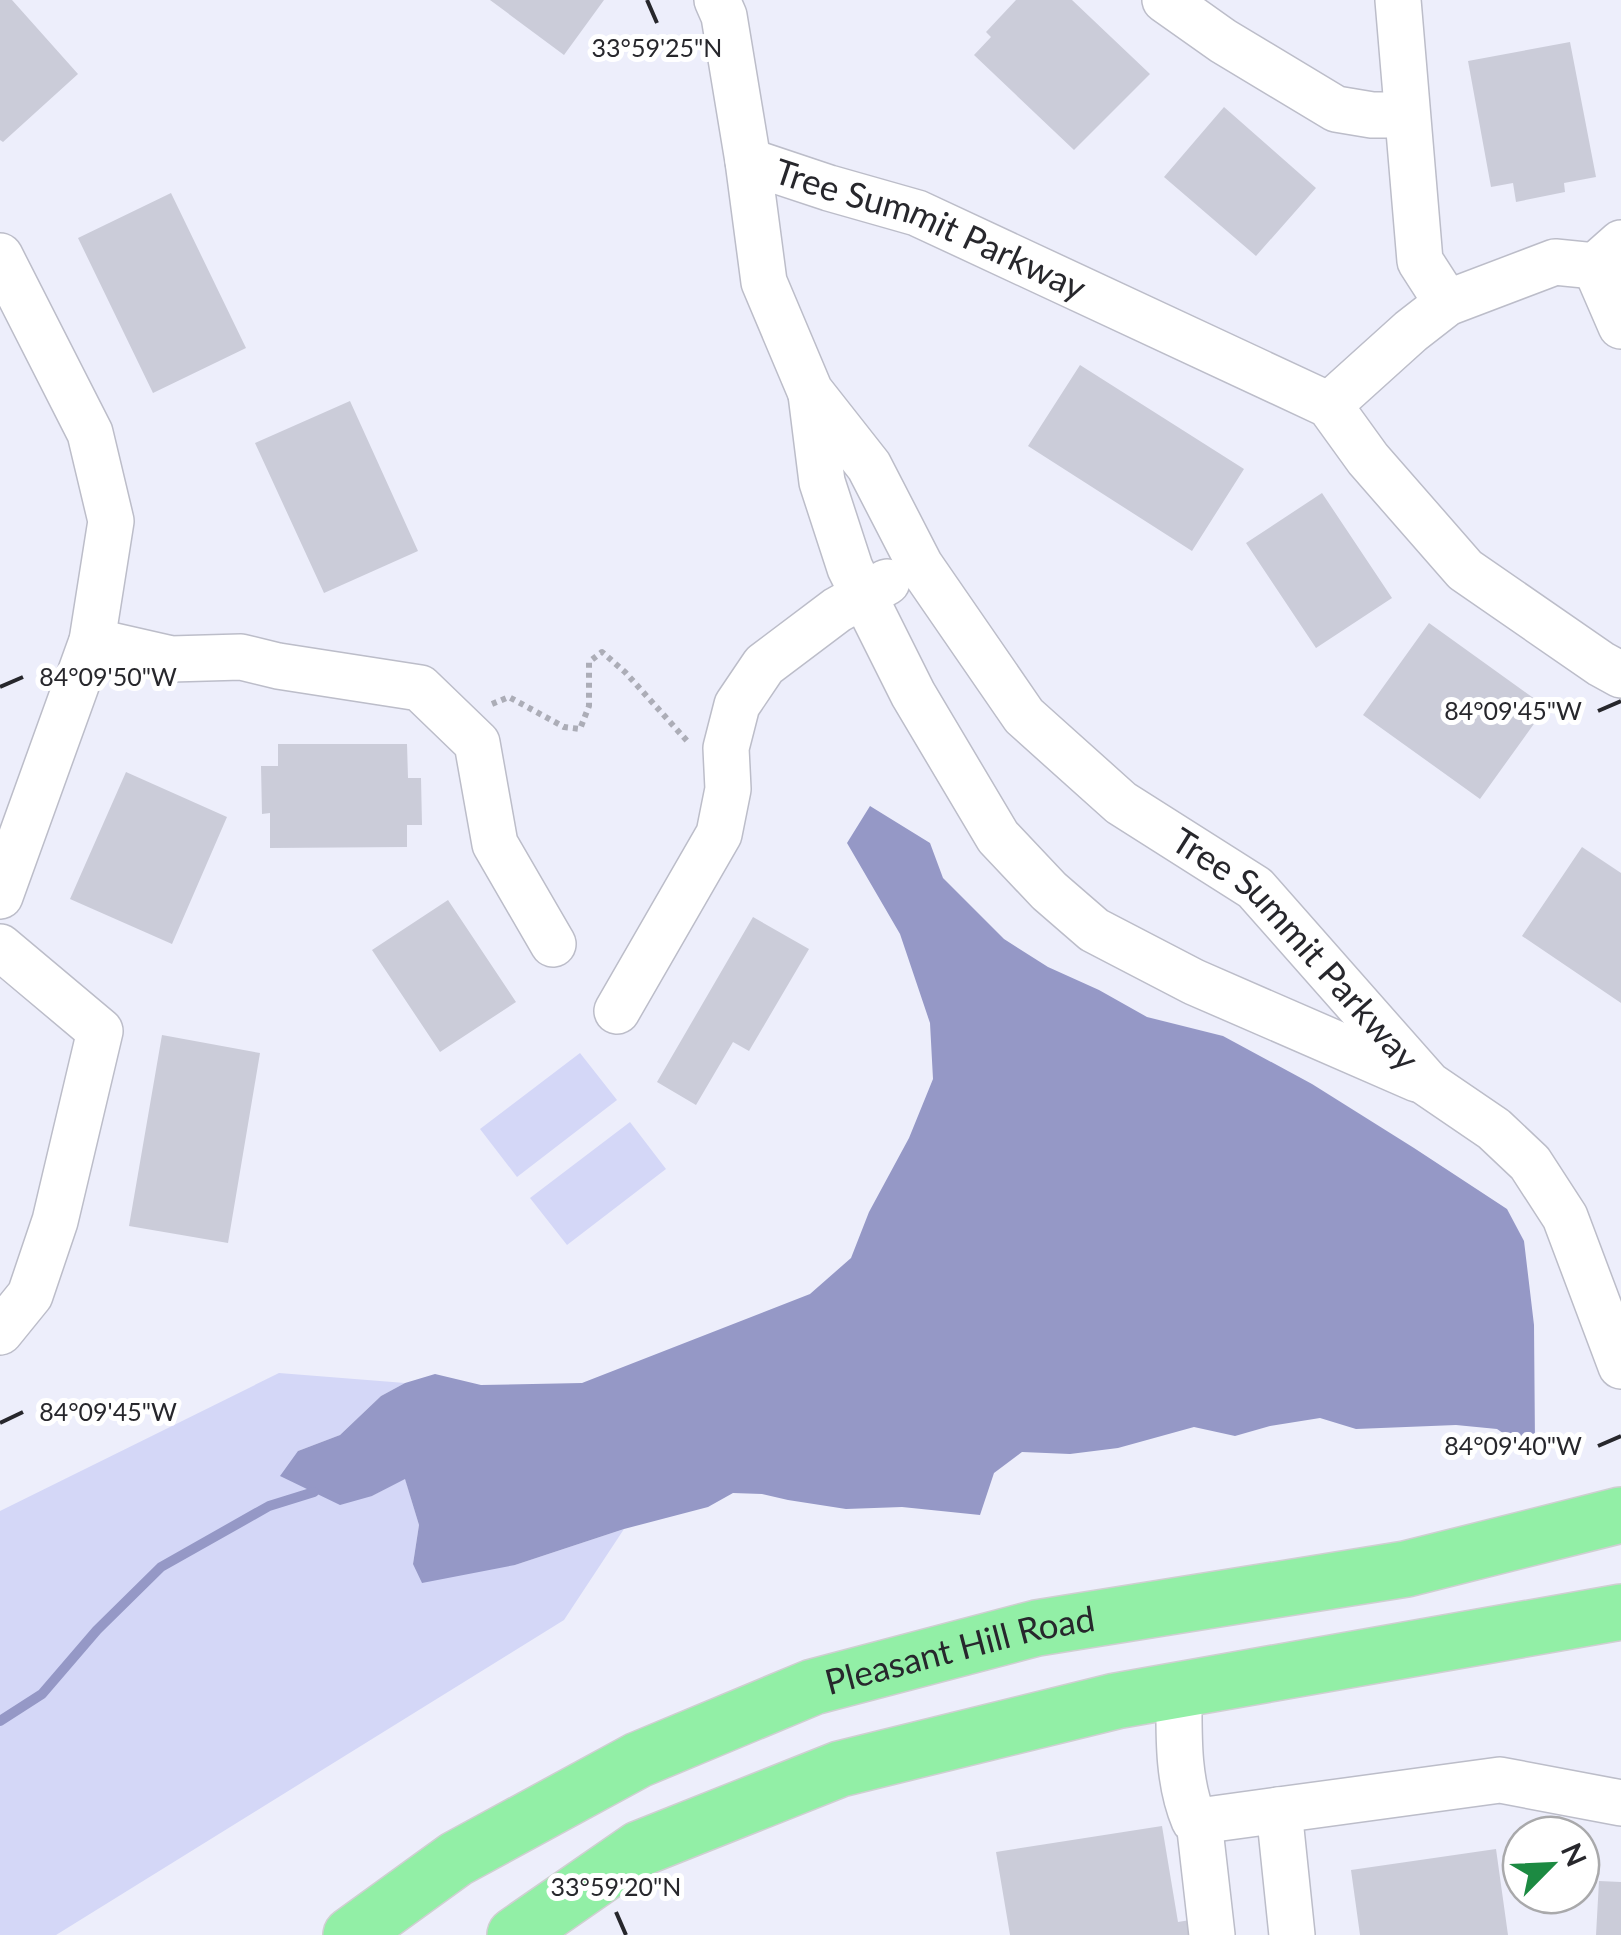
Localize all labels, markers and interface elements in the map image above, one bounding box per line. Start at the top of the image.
text: 33°59'25"N [592,32,722,62]
street label: Tree Summit Parkway [770,148,1093,308]
text: 84°09'50"W [39,661,177,691]
text: 84°09'45"W [1444,695,1582,725]
street label: Tree Summit Parkway [1165,818,1429,1078]
text: 84°09'45"W [39,1396,177,1426]
text: 84°09'40"W [1444,1430,1582,1460]
street label: Pleasant Hill Road [820,1596,1097,1702]
north arrow [1501,1815,1601,1915]
text: N [1555,1838,1595,1871]
text: 33°59'20"N [551,1871,681,1901]

